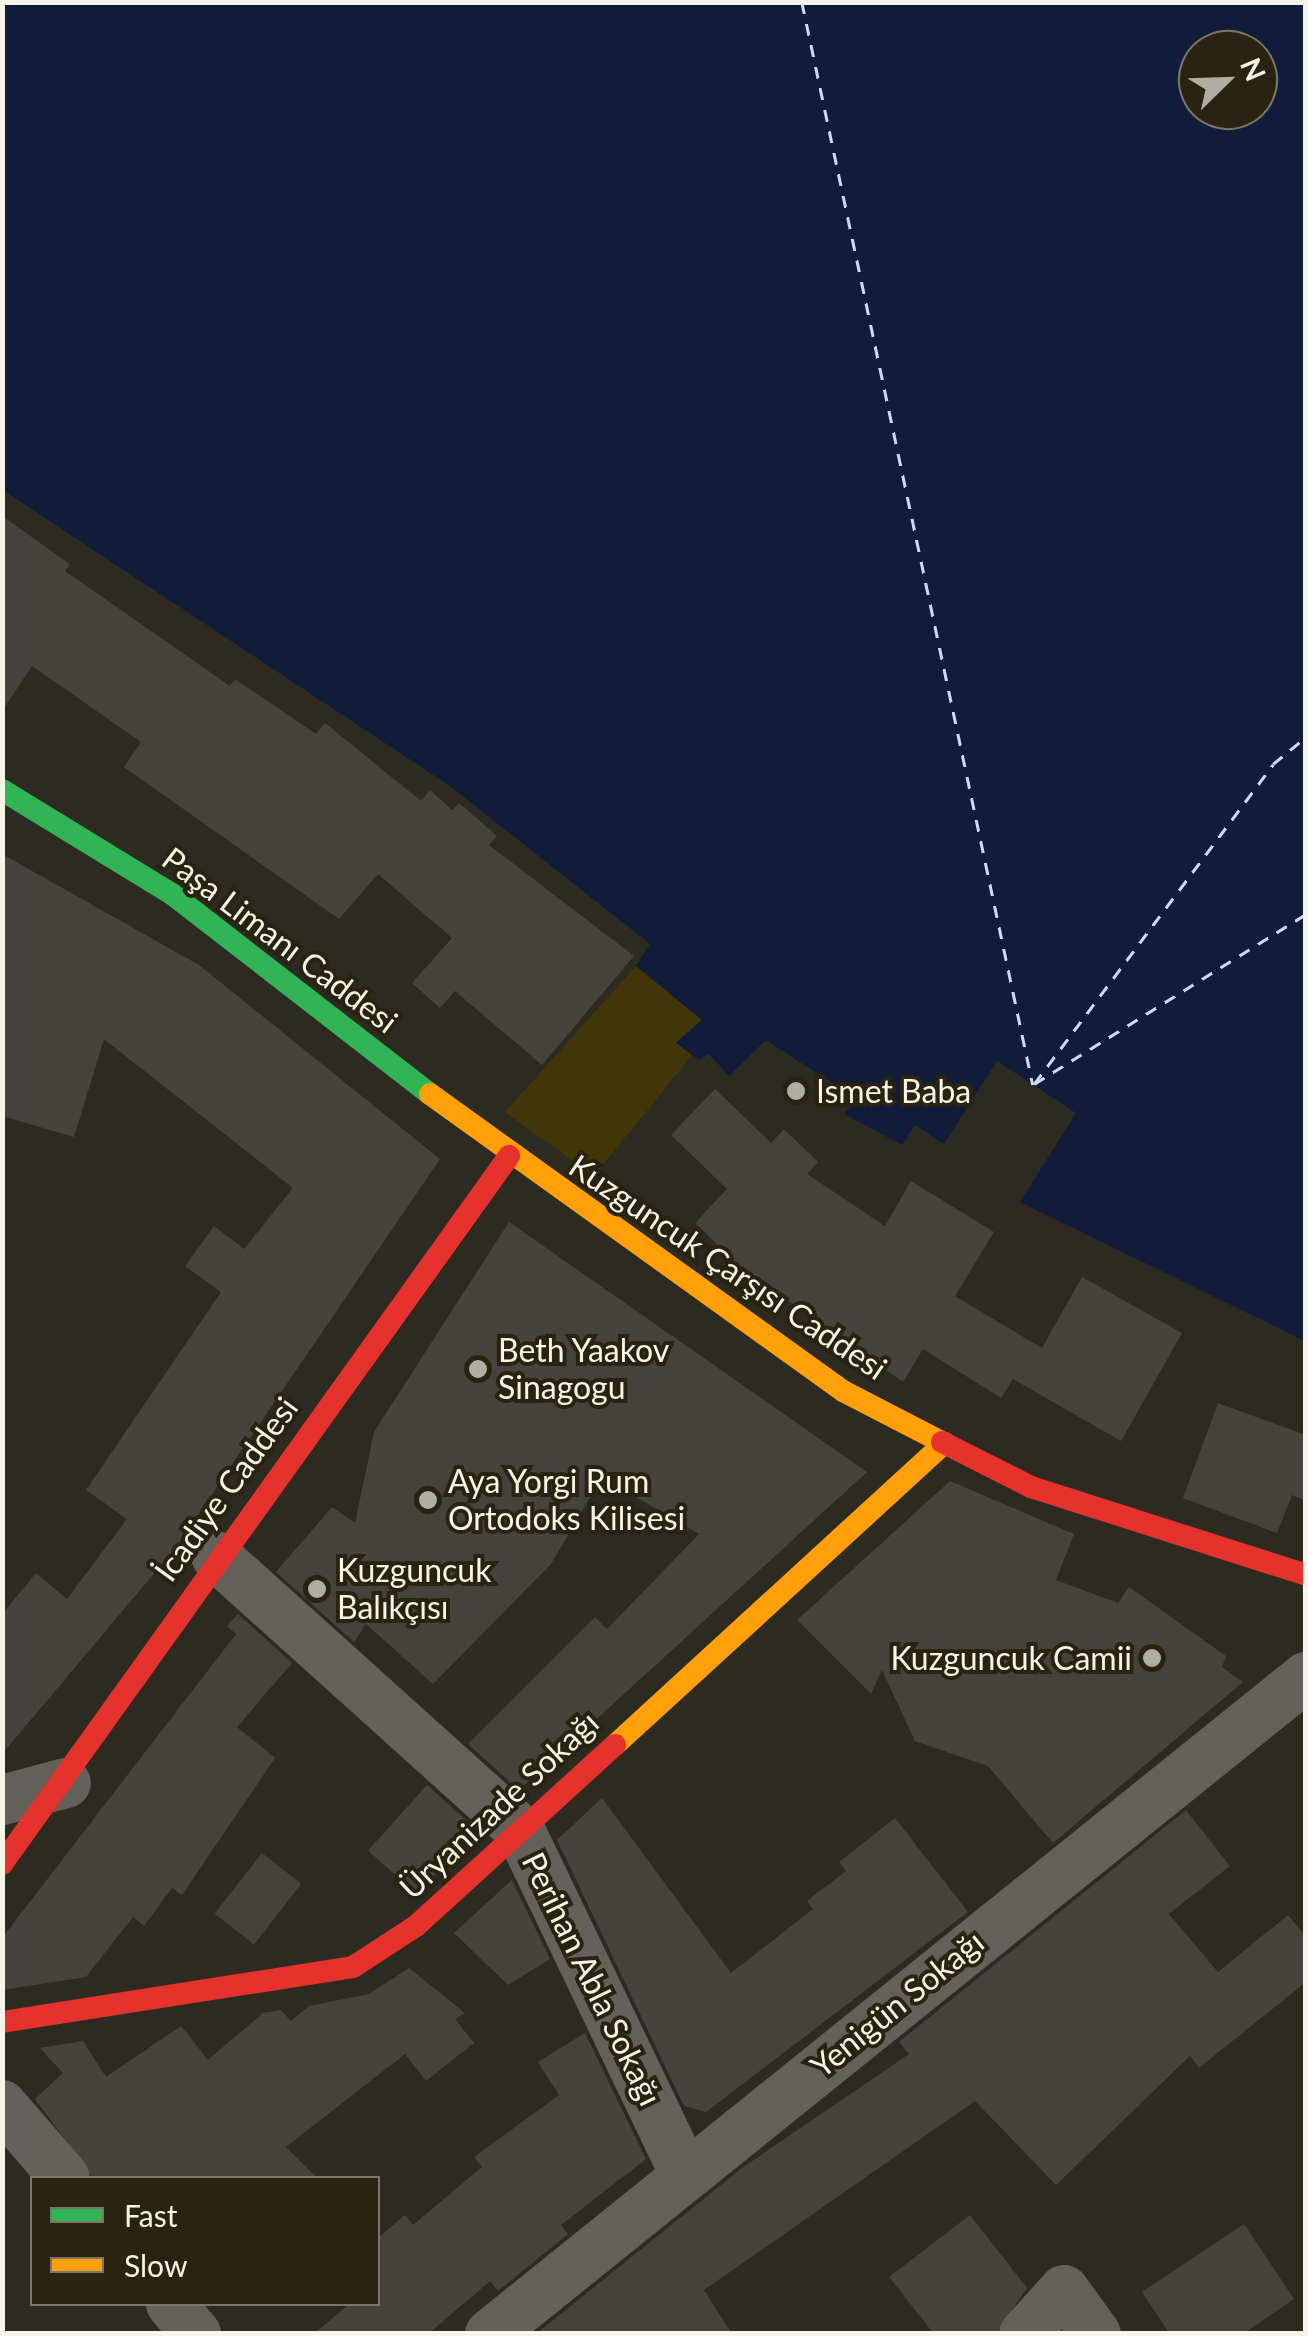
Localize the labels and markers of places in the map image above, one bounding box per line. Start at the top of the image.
place label: Ismet Baba [816,1072,971,1110]
marker: Ismet Baba [785,1080,807,1102]
place label: Beth Yaakov Sinagogu [498,1332,671,1407]
marker: Beth Yaakov Sinagogu [467,1358,489,1380]
place label: Aya Yorgi Rum Ortodoks Kilisesi [448,1463,685,1538]
marker: Aya Yorgi Rum Ortodoks Kilisesi [417,1489,439,1511]
place label: Kuzguncuk Balıkçısı [337,1552,491,1627]
marker: Kuzguncuk Balıkçısı [306,1578,328,1600]
place label: Kuzguncuk Camii [890,1639,1132,1677]
marker: Kuzguncuk Camii [1141,1647,1163,1669]

